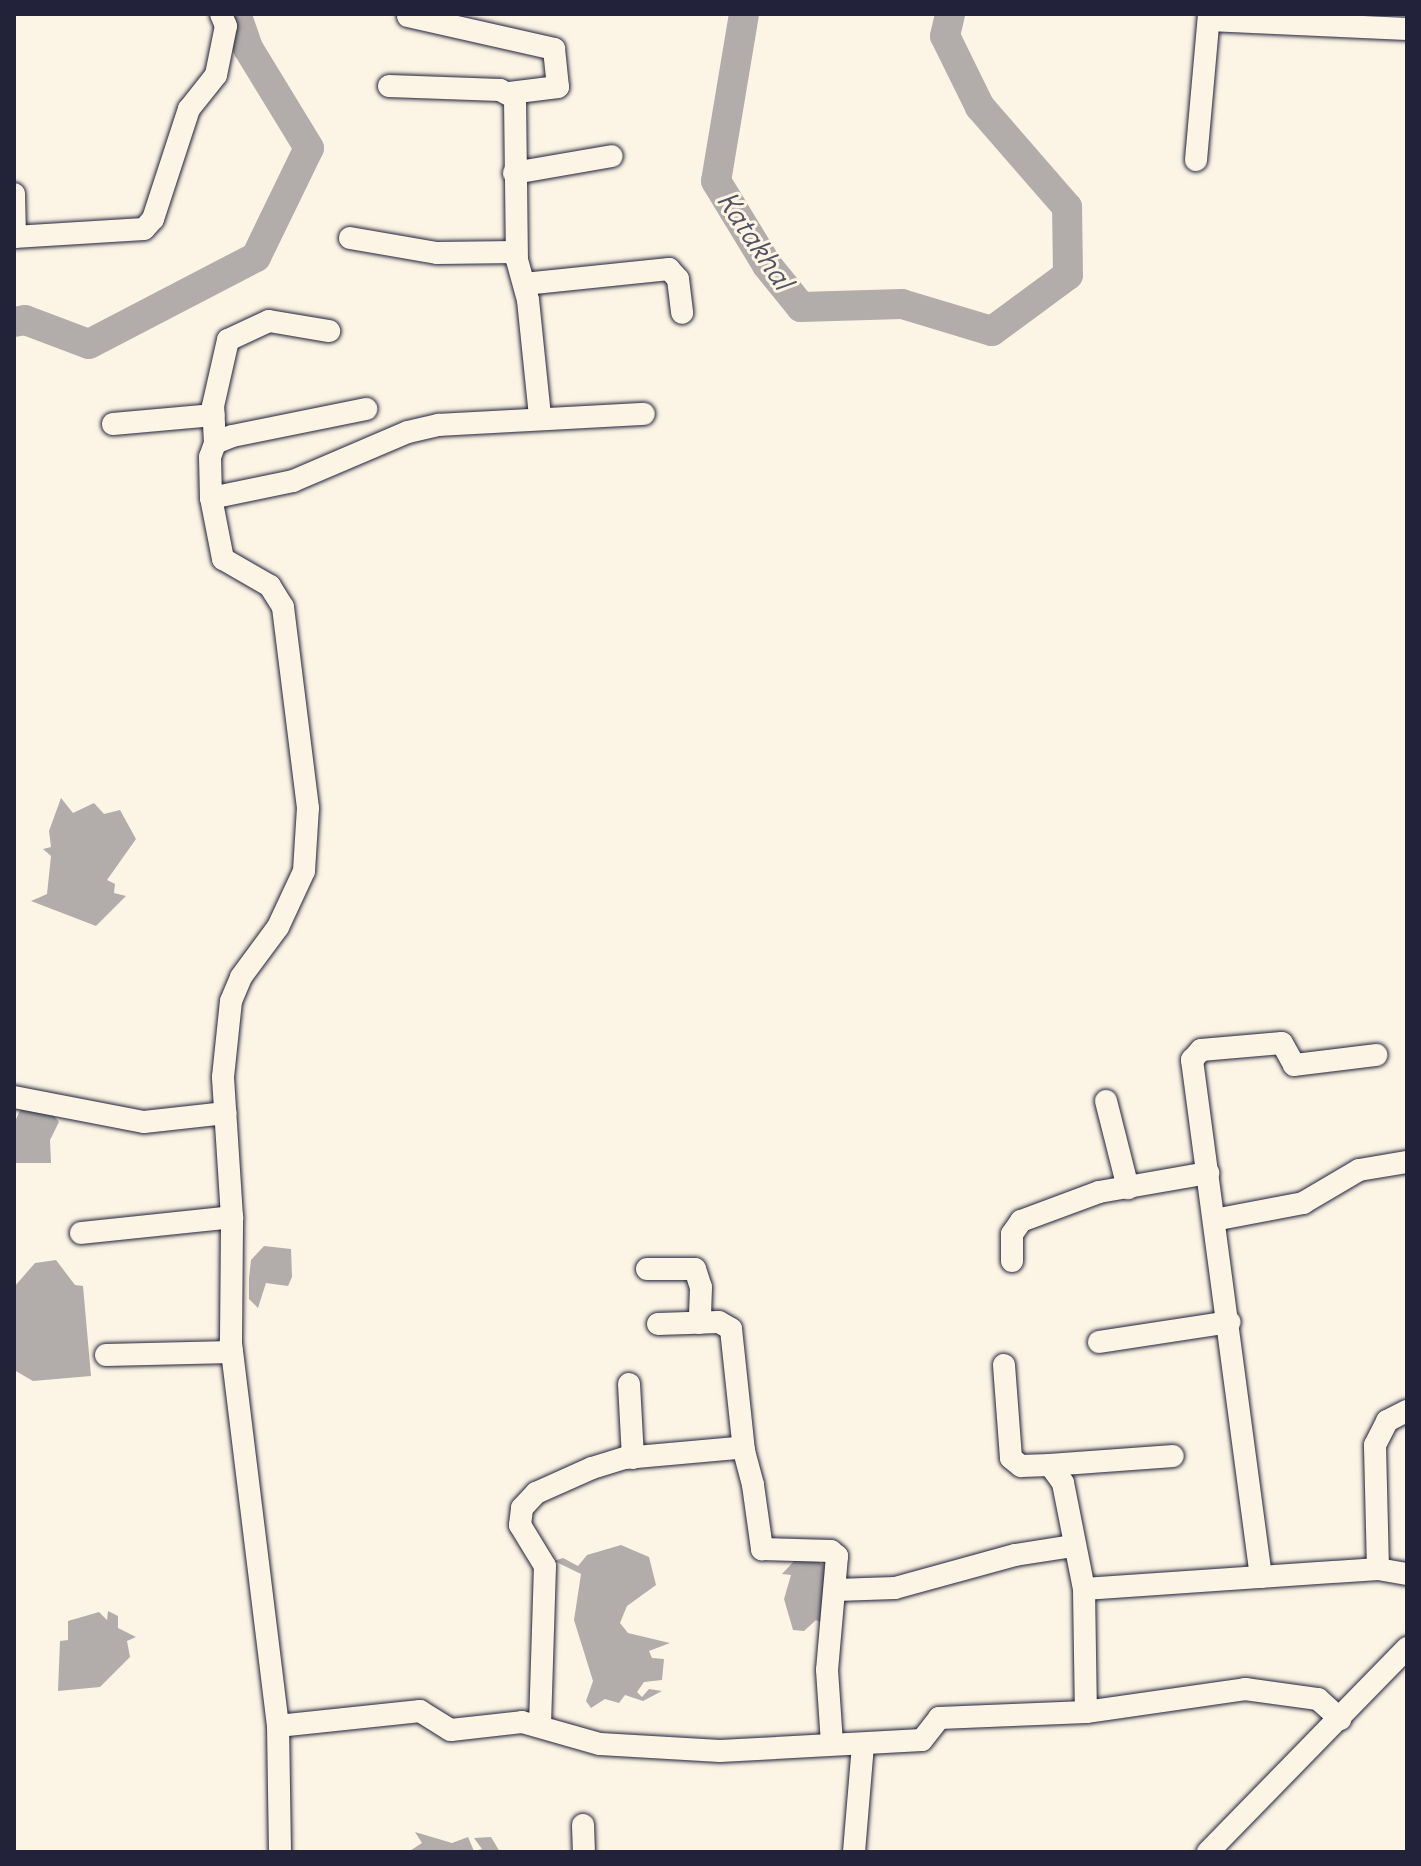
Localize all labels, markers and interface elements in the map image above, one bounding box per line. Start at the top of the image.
water label: Katakhal [710,185,800,295]

